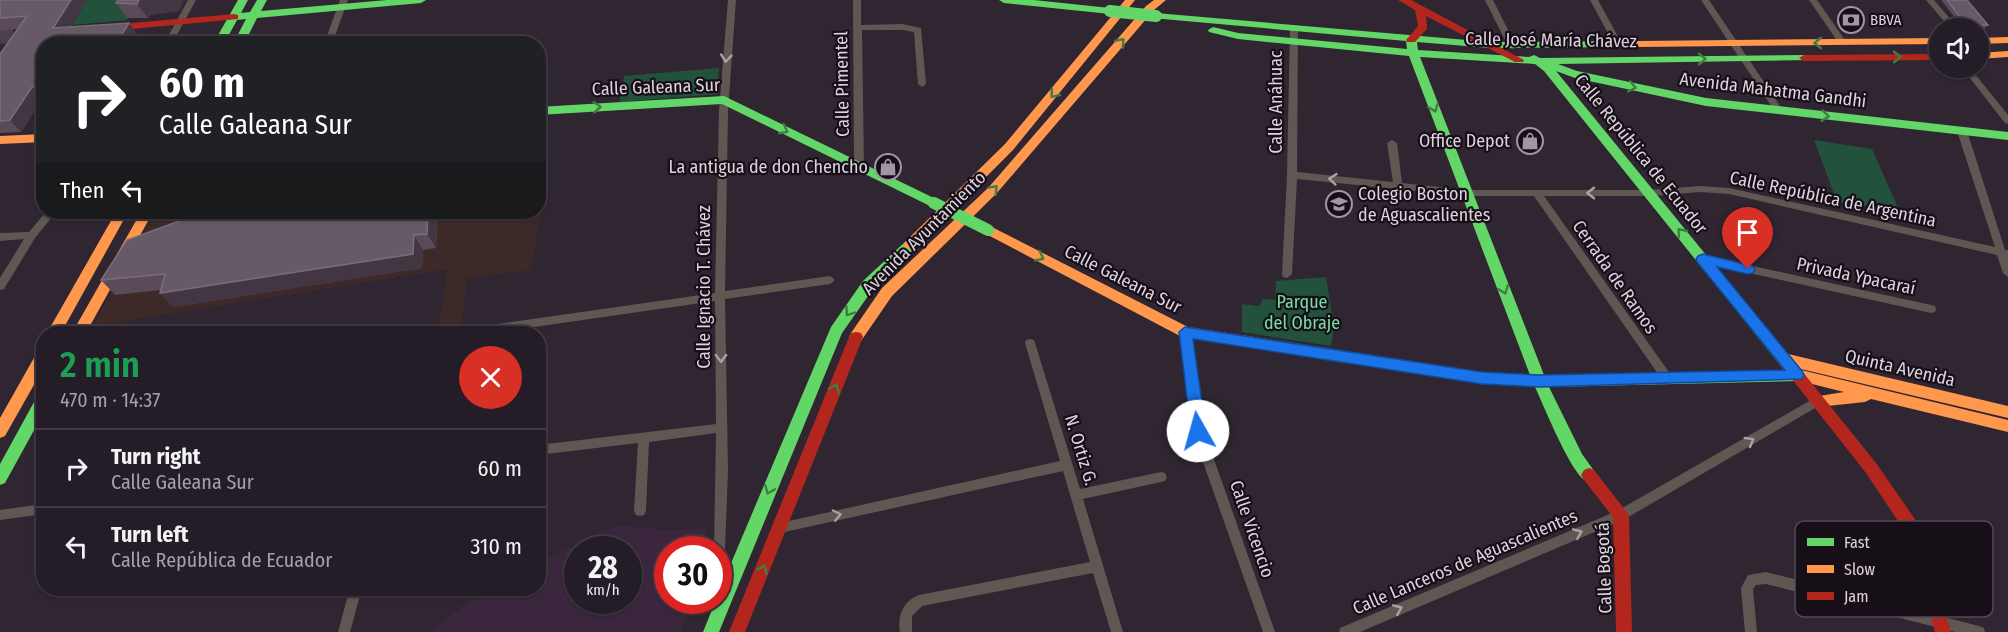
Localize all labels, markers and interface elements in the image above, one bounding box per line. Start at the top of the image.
bank icon: BBVA [1836,5,1866,35]
place label: BBVA [1870,11,1902,29]
map controls [1929,18,1989,78]
button: sound [1929,18,1989,78]
street label: Calle José María Chávez [1465,28,1637,52]
street label: Calle Pimentel [830,31,854,137]
one-way arrow [1814,37,1823,49]
one-way arrow [1114,38,1125,49]
street label: Calle Anáhuac [1265,50,1287,154]
one-way arrow [1892,51,1901,63]
one-way arrow [1697,53,1706,65]
one-way arrow [720,54,733,63]
text: 60 m [159,58,245,108]
icon: right [60,60,138,138]
street label: Avenida Mahatma Gandhi [1678,68,1868,112]
street label: Calle República de Ecuador [1570,70,1713,239]
street label: Calle Galeana Sur [591,74,721,100]
one-way arrow [1627,80,1637,93]
one-way arrow [1050,87,1061,98]
one-way arrow [592,101,601,114]
one-way arrow [1426,102,1439,112]
text: Calle Galeana Sur [159,109,352,141]
one-way arrow [1820,109,1829,122]
one-way arrow [778,123,789,134]
shop icon: Office Depot [1515,126,1545,156]
place label: Office Depot [1419,130,1510,152]
shop icon: La antigua de don Chencho [873,152,903,182]
place label: La antigua de don Chencho [669,156,868,178]
street label: Calle República de Argentina [1728,166,1938,232]
street label: Avenida Ayuntamiento [858,167,990,299]
one-way arrow [1329,173,1338,186]
icon: left [116,174,149,207]
text: Then [60,177,104,204]
place label: Colegio Boston de Aguascalientes [1358,183,1491,226]
one-way arrow [986,185,997,196]
one-way arrow [1586,187,1595,199]
school or university icon: Colegio Boston de Aguascalientes [1324,189,1354,219]
street label: Calle Ignacio T. Chávez [693,205,715,369]
pin [1722,207,1773,269]
street label: Cerrada de Ramos [1568,216,1662,338]
icon: arrive [1731,216,1764,249]
one-way arrow [1677,228,1688,239]
street label: Calle Galeana Sur [1061,240,1186,318]
one-way arrow [1034,249,1045,261]
street label: Privada Ypacaraí [1795,253,1918,299]
one-way arrow [1497,283,1509,294]
park label: Parque del Obraje [1264,291,1340,334]
one-way arrow [845,306,856,317]
text: 2 min [60,343,140,387]
street label: Quinta Avenida [1843,345,1957,391]
button: close [459,346,522,409]
one-way arrow [715,354,727,363]
one-way arrow [828,383,840,394]
text: 470 m · 14:37 [60,388,160,412]
position arrow [1166,399,1230,463]
street label: N. Ortiz G. [1060,412,1102,488]
one-way arrow [1743,437,1754,448]
text: Turn right [111,443,200,470]
icon: right [60,452,93,485]
text: 60 m [478,455,522,482]
text: Calle Galeana Sur [111,470,254,494]
street label: Calle Vicencio [1225,478,1279,580]
one-way arrow [764,484,776,495]
street label: Calle Lanceros de Aguascalientes [1349,504,1581,619]
one-way arrow [831,509,841,522]
text: Turn left [111,521,189,548]
legend [1795,521,1993,617]
street label: Calle Bogotá [1591,522,1617,614]
one-way arrow [1572,528,1583,540]
icon: left [60,530,93,563]
text: 310 m [470,533,522,560]
text: Fast [1844,533,1871,552]
speed limit sign: 30 [654,536,732,614]
text: Calle República de Ecuador [111,548,332,572]
text: 28 [588,550,618,586]
text: Slow [1844,560,1875,579]
one-way arrow [756,564,768,575]
text: km/h [586,581,620,599]
text: Jam [1844,587,1869,606]
one-way arrow [1392,604,1403,616]

